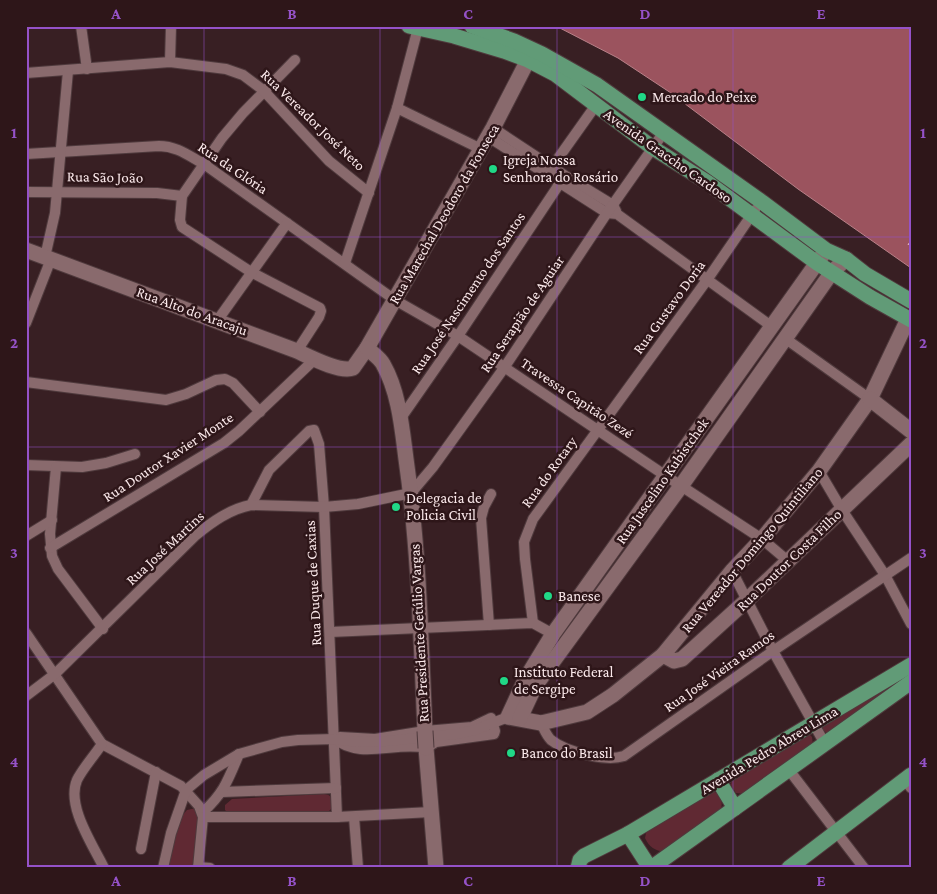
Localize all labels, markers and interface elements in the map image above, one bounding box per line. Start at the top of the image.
text: A [110,5,121,22]
text: B [287,5,297,22]
text: C [463,5,473,22]
text: D [639,5,651,22]
text: E [816,5,826,22]
street label: Rua Vereador José Neto [257,66,368,174]
place label: Mercado do Peixe [652,89,757,105]
marker: Mercado do Peixe [636,91,648,103]
street label: Avenida Graccho Cardoso [601,106,735,206]
street label: Rua Marechal Deodoro da Fonseca [386,121,502,307]
text: 1 [11,124,17,141]
text: 1 [920,124,926,141]
street label: Rua da Glória [195,139,271,197]
place label: Igreja Nossa Senhora do Rosário [503,152,618,185]
marker: Igreja Nossa Senhora do Rosário [487,163,499,175]
street label: Rua São João [67,168,143,187]
street label: Rua José Nascimento dos Santos [408,209,529,378]
street label: Rua Serapião de Aguiar [477,252,568,376]
street label: Rua Gustavo Doria [630,257,708,357]
street label: Rua Alto do Aracaju [134,284,250,339]
text: 2 [10,334,18,351]
text: 2 [919,334,927,351]
street label: Travessa Capitão Zezé [517,354,636,443]
street label: Rua Doutor Xavier Monte [100,409,236,505]
street label: Rua Juscelino Kubistchek [612,414,713,548]
street label: Rua do Rotary [518,433,581,511]
street label: Rua Vereador Domingo Quintiliano [678,464,827,636]
place label: Delegacia de Policia Civil [406,490,482,523]
marker: Delegacia de Policia Civil [390,501,402,513]
street label: Rua Doutor Costa Filho [733,506,845,614]
street label: Rua José Martins [123,508,208,589]
street label: Rua Duque de Caxias [302,520,325,646]
street label: Rua Presidente Getúlio Vargas [406,543,433,723]
text: 3 [10,544,18,561]
text: 3 [919,544,927,561]
place label: Banese [558,588,601,604]
marker: Banese [542,590,554,602]
street label: Rua José Vieira Ramos [661,627,778,716]
place label: Instituto Federal de Sergipe [514,664,614,698]
marker: Instituto Federal de Sergipe [498,675,510,687]
street label: Avenida Pedro Abreu Lima [698,703,841,797]
place label: Banco do Brasil [521,745,613,761]
marker: Banco do Brasil [505,747,517,759]
text: 4 [10,753,19,770]
text: 4 [919,753,928,770]
text: A [110,872,121,889]
text: B [287,872,297,889]
text: C [463,872,473,889]
text: D [639,872,651,889]
text: E [816,872,826,889]

